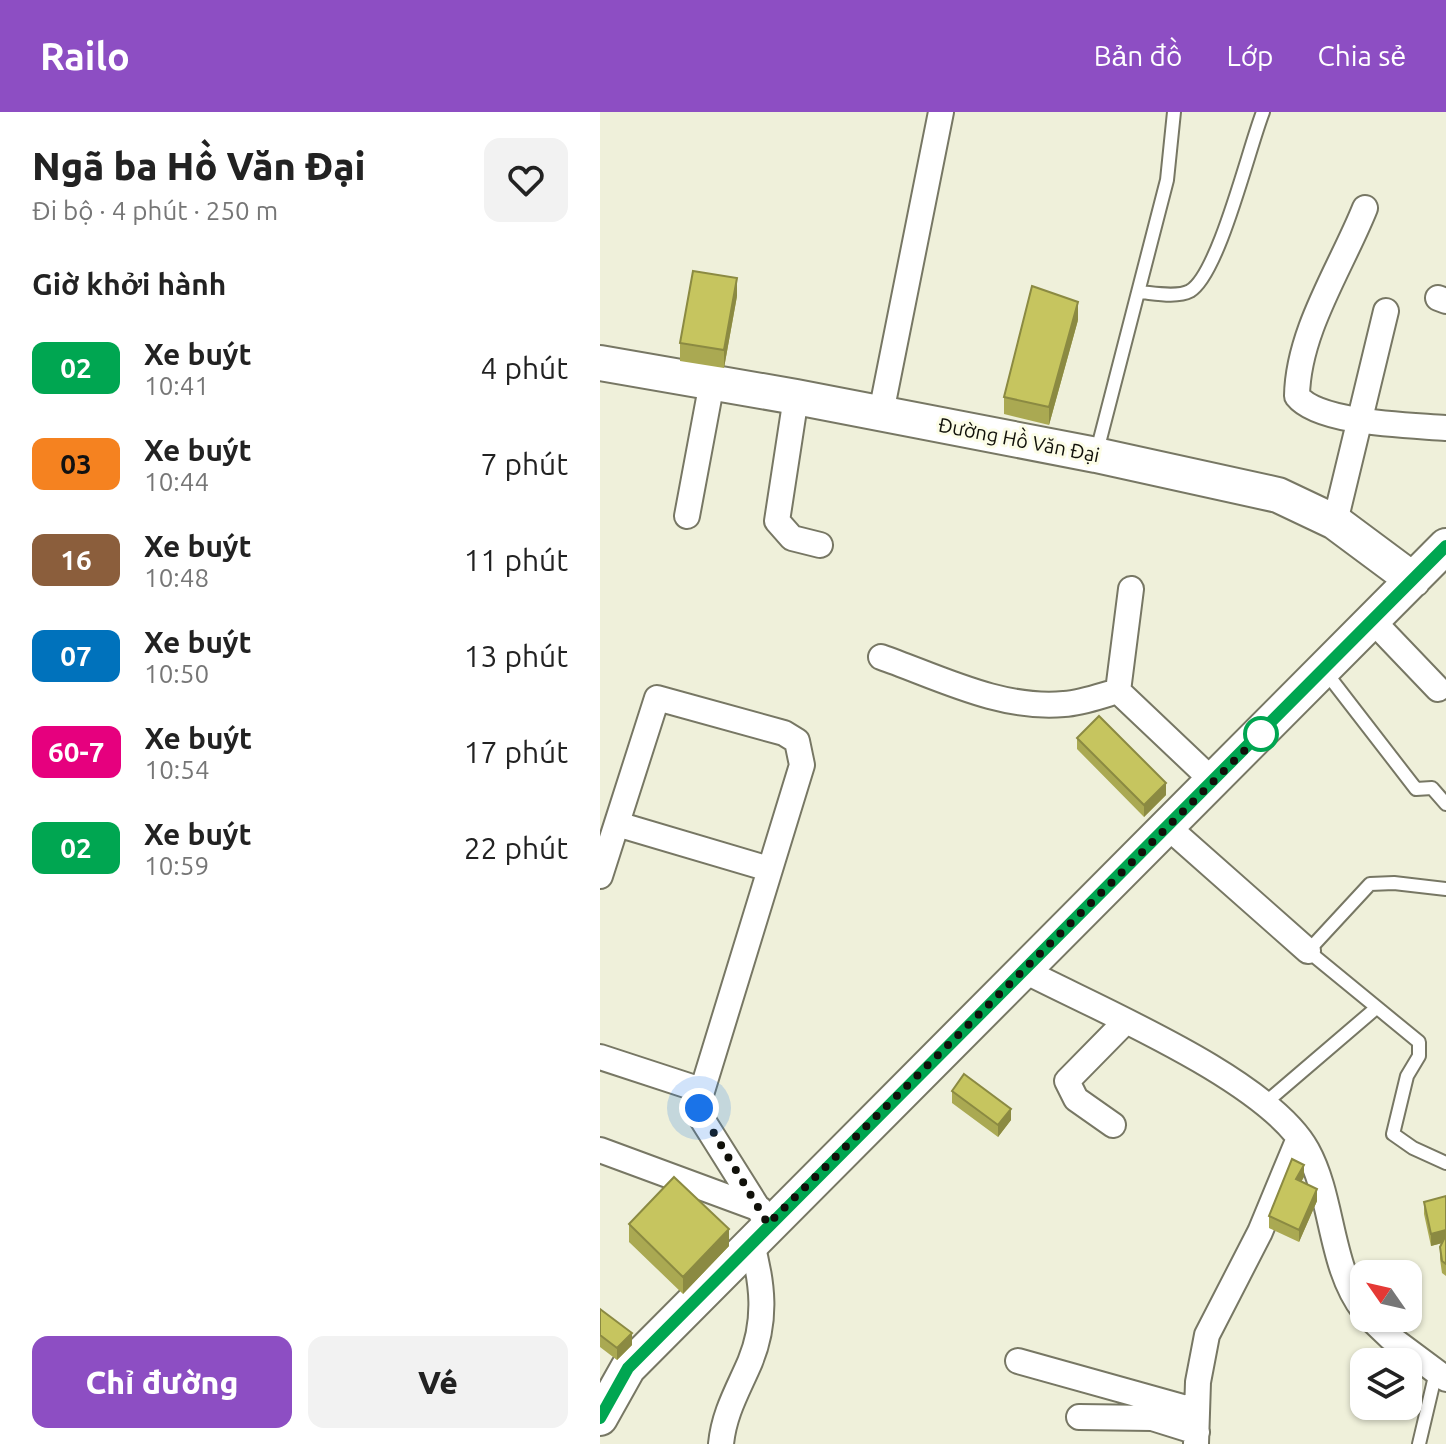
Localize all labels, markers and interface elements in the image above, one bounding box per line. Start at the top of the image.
text: Railo [40,35,130,77]
text: Bản đồ [1094,40,1182,71]
text: Lớp [1226,40,1274,71]
text: Chia sẻ [1318,40,1406,71]
button: heart [484,138,568,222]
text: Ngã ba Hồ Văn Đại [32,145,365,187]
text: Đi bộ · 4 phút · 250 m [32,196,278,225]
text: Giờ khởi hành [32,267,226,301]
text: Xe buýt [144,337,251,371]
text: 4 phút [481,351,568,385]
text: 02 [60,352,92,383]
text: 10:41 [144,371,209,400]
street label: Đường Hồ Văn Đại [936,410,1102,466]
text: Xe buýt [144,433,251,467]
text: 7 phút [481,447,568,481]
text: 03 [60,448,92,479]
text: 10:44 [144,467,209,496]
text: Xe buýt [144,529,251,563]
text: 11 phút [464,543,568,577]
text: 16 [60,544,92,575]
text: 10:48 [144,563,209,592]
text: Xe buýt [144,625,251,659]
text: 13 phút [464,639,568,673]
text: 07 [60,640,92,671]
text: 10:50 [144,659,209,688]
unlabelled marker [1244,717,1278,751]
text: Xe buýt [145,721,252,755]
text: 17 phút [464,735,568,769]
text: 60-7 [48,736,105,767]
text: 10:54 [145,755,210,784]
text: Xe buýt [144,817,251,851]
text: 22 phút [464,831,568,865]
text: 02 [60,832,92,863]
text: 10:59 [144,851,209,880]
your location [679,1088,719,1128]
north arrow [1350,1260,1422,1332]
map controls [1350,1260,1422,1420]
button: Chỉ đường [32,1336,292,1428]
button: Vé [308,1336,568,1428]
button: layers [1350,1348,1422,1420]

